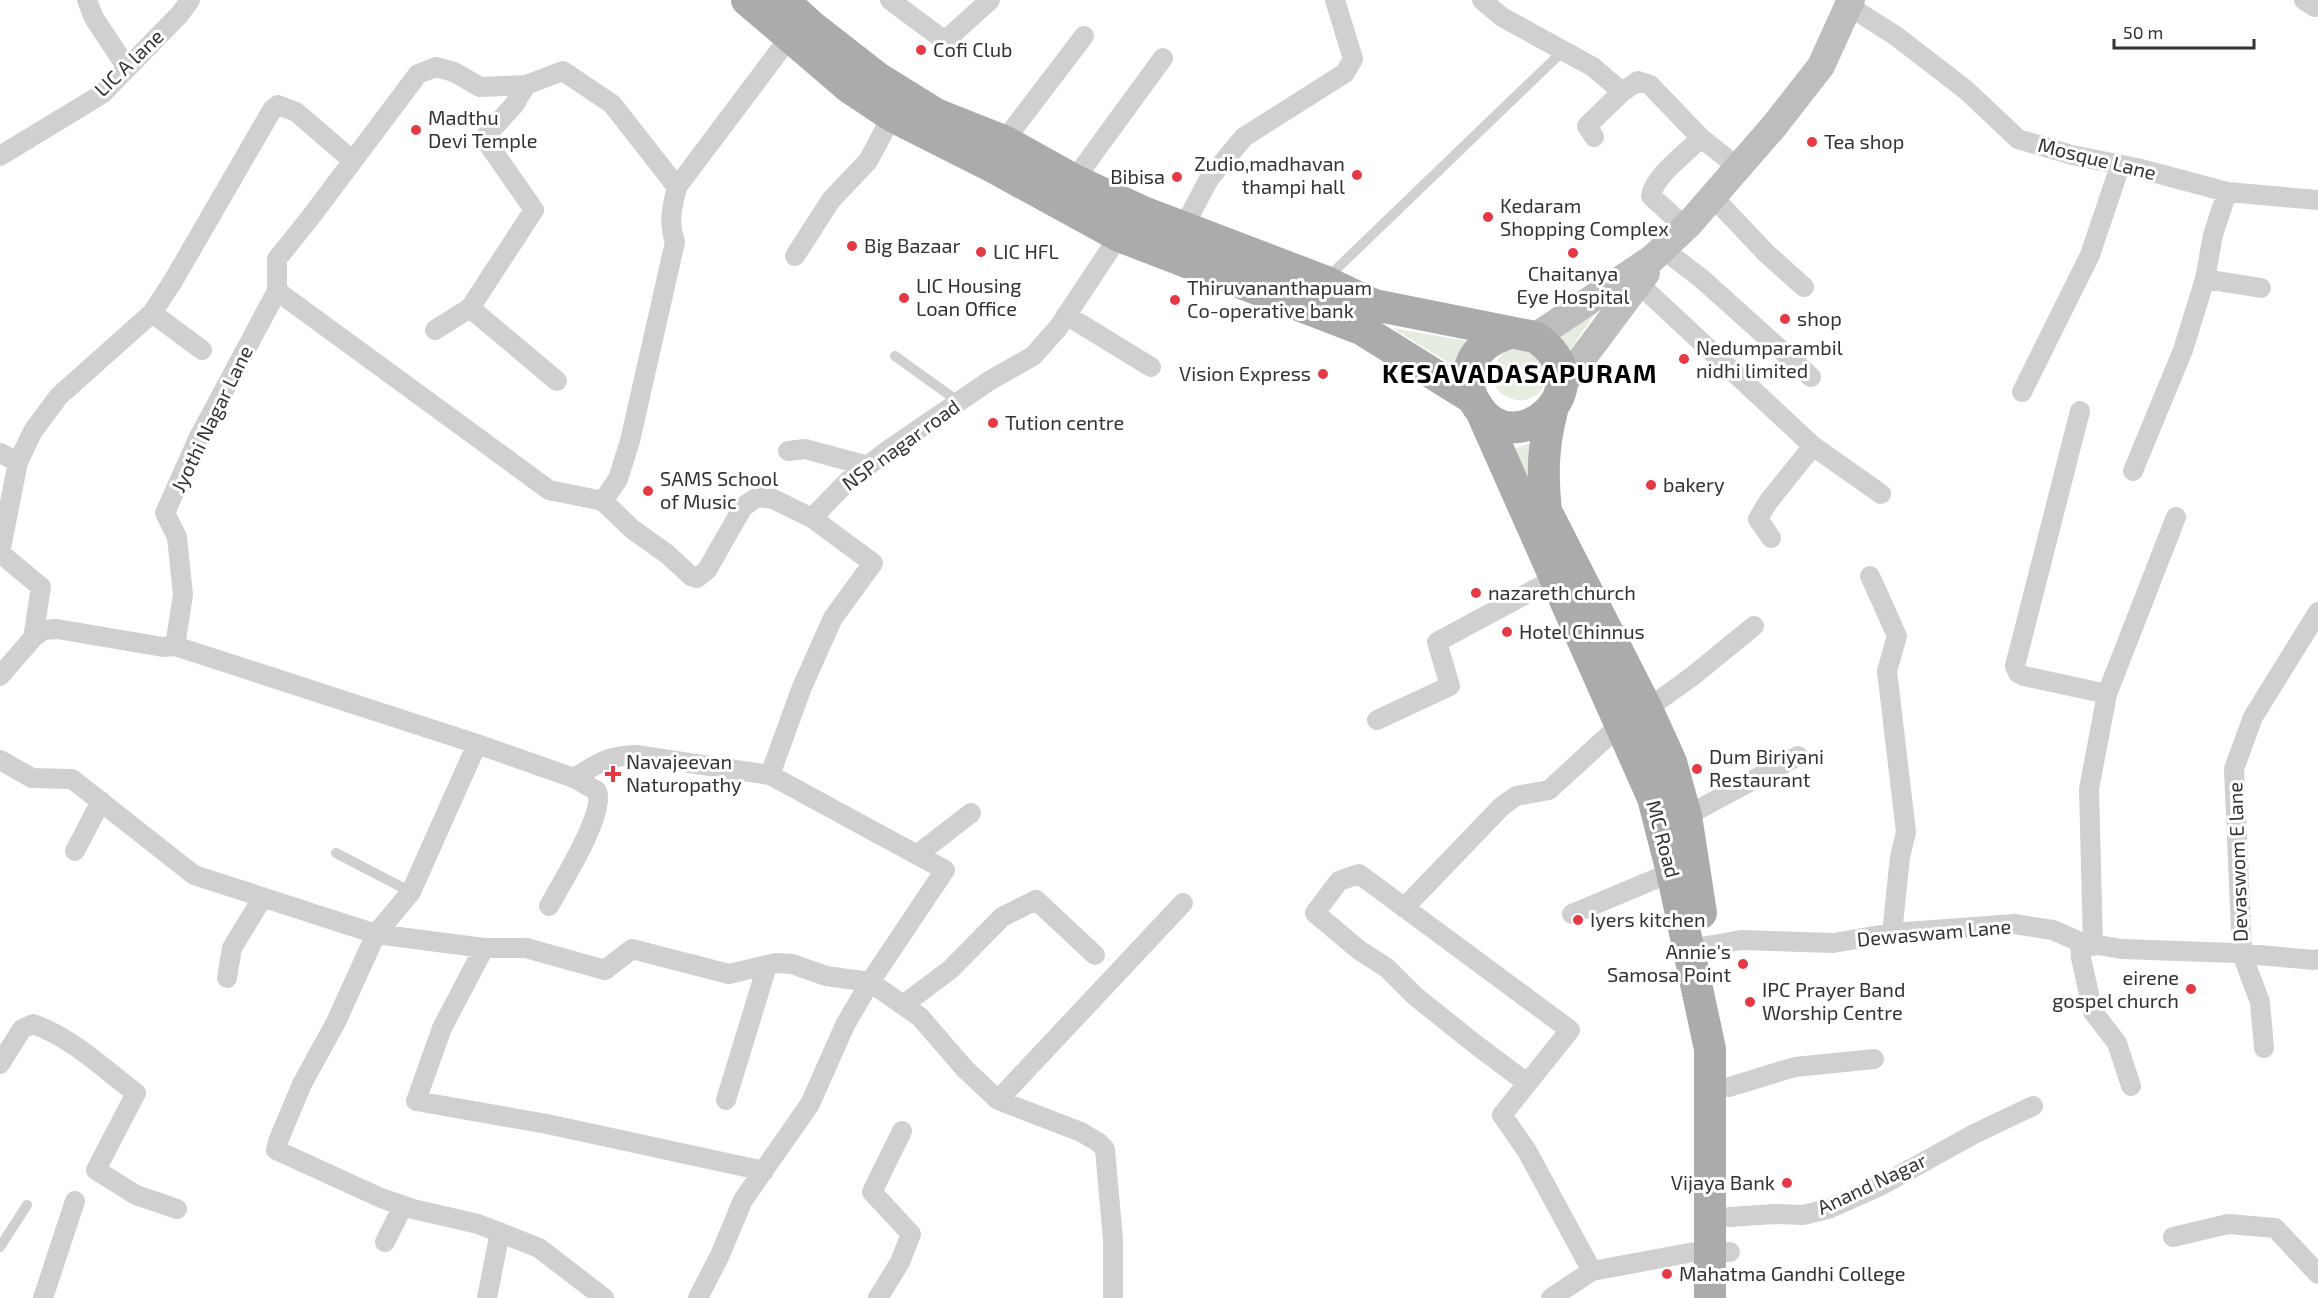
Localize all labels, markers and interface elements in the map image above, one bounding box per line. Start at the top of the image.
scale bar [2114,12,2254,50]
text: 50 m [2123,21,2163,43]
street label: LIC A lane [89,24,168,101]
place label: Cofi Club [933,37,1012,61]
marker: Cofi Club [914,43,928,57]
place label: Madthu Devi Temple [428,105,537,152]
marker: Madthu Devi Temple [409,123,423,137]
place label: Tea shop [1824,129,1904,153]
street label: Mosque Lane [2036,132,2159,184]
marker: Tea shop [1805,135,1819,149]
place label: Zudio,madhavan thampi hall [1194,151,1345,198]
place label: Bibisa [1110,164,1165,188]
marker: Zudio,madhavan thampi hall [1350,168,1364,182]
marker: Bibisa [1170,170,1184,184]
place label: Kedaram Shopping Complex [1500,193,1669,240]
marker: Kedaram Shopping Complex [1481,210,1495,224]
place label: Big Bazaar [864,233,961,257]
marker: Big Bazaar [845,239,859,253]
place label: LIC HFL [993,239,1059,263]
marker: LIC HFL [974,245,988,259]
marker: Chaitanya Eye Hospital [1566,246,1580,260]
place label: Chaitanya Eye Hospital [1517,261,1629,308]
place label: LIC Housing Loan Office [916,273,1021,320]
place label: Thiruvananthapuam Co-operative bank [1187,275,1372,322]
marker: LIC Housing Loan Office [897,291,911,305]
marker: Thiruvananthapuam Co-operative bank [1168,293,1182,307]
place label: shop [1797,306,1842,330]
marker: shop [1778,312,1792,326]
place label: Nedumparambil nidhi limited [1696,335,1843,382]
street label: Jyothi Nagar Lane [165,341,257,496]
marker: Nedumparambil nidhi limited [1677,352,1691,366]
district label: KESAVADASAPURAM [1382,357,1658,388]
place label: Vision Express [1179,361,1311,385]
marker: Vision Express [1316,367,1330,381]
street label: NSP nagar road [837,393,964,495]
place label: Tution centre [1005,410,1124,434]
marker: Tution centre [986,416,1000,430]
place label: SAMS School of Music [660,466,778,513]
place label: bakery [1663,472,1725,496]
marker: bakery [1644,478,1658,492]
marker: SAMS School of Music [641,484,655,498]
place label: nazareth church [1488,580,1636,604]
marker: nazareth church [1469,586,1483,600]
place label: Hotel Chinnus [1519,619,1645,643]
marker: Hotel Chinnus [1500,625,1514,639]
place label: Dum Biriyani Restaurant [1709,744,1824,791]
place label: Navajeevan Naturopathy [626,749,742,796]
marker: Dum Biriyani Restaurant [1690,762,1704,776]
marker: Navajeevan Naturopathy [604,765,622,783]
street label: Devaswom E lane [2222,782,2252,943]
street label: MC Road [1642,797,1686,880]
place label: Iyers kitchen [1590,907,1706,931]
marker: Iyers kitchen [1571,913,1585,927]
street label: Dewaswam Lane [1856,913,2012,951]
place label: Annie's Samosa Point [1607,939,1731,986]
marker: Annie's Samosa Point [1736,957,1750,971]
place label: eirene gospel church [2052,965,2179,1012]
place label: IPC Prayer Band Worship Centre [1762,977,1905,1024]
marker: eirene gospel church [2184,982,2198,996]
marker: IPC Prayer Band Worship Centre [1743,995,1757,1009]
street label: Anand Nagar [1813,1147,1930,1219]
place label: Vijaya Bank [1671,1170,1775,1194]
marker: Vijaya Bank [1780,1176,1794,1190]
place label: Mahatma Gandhi College [1679,1261,1906,1285]
marker: Mahatma Gandhi College [1660,1267,1674,1281]

